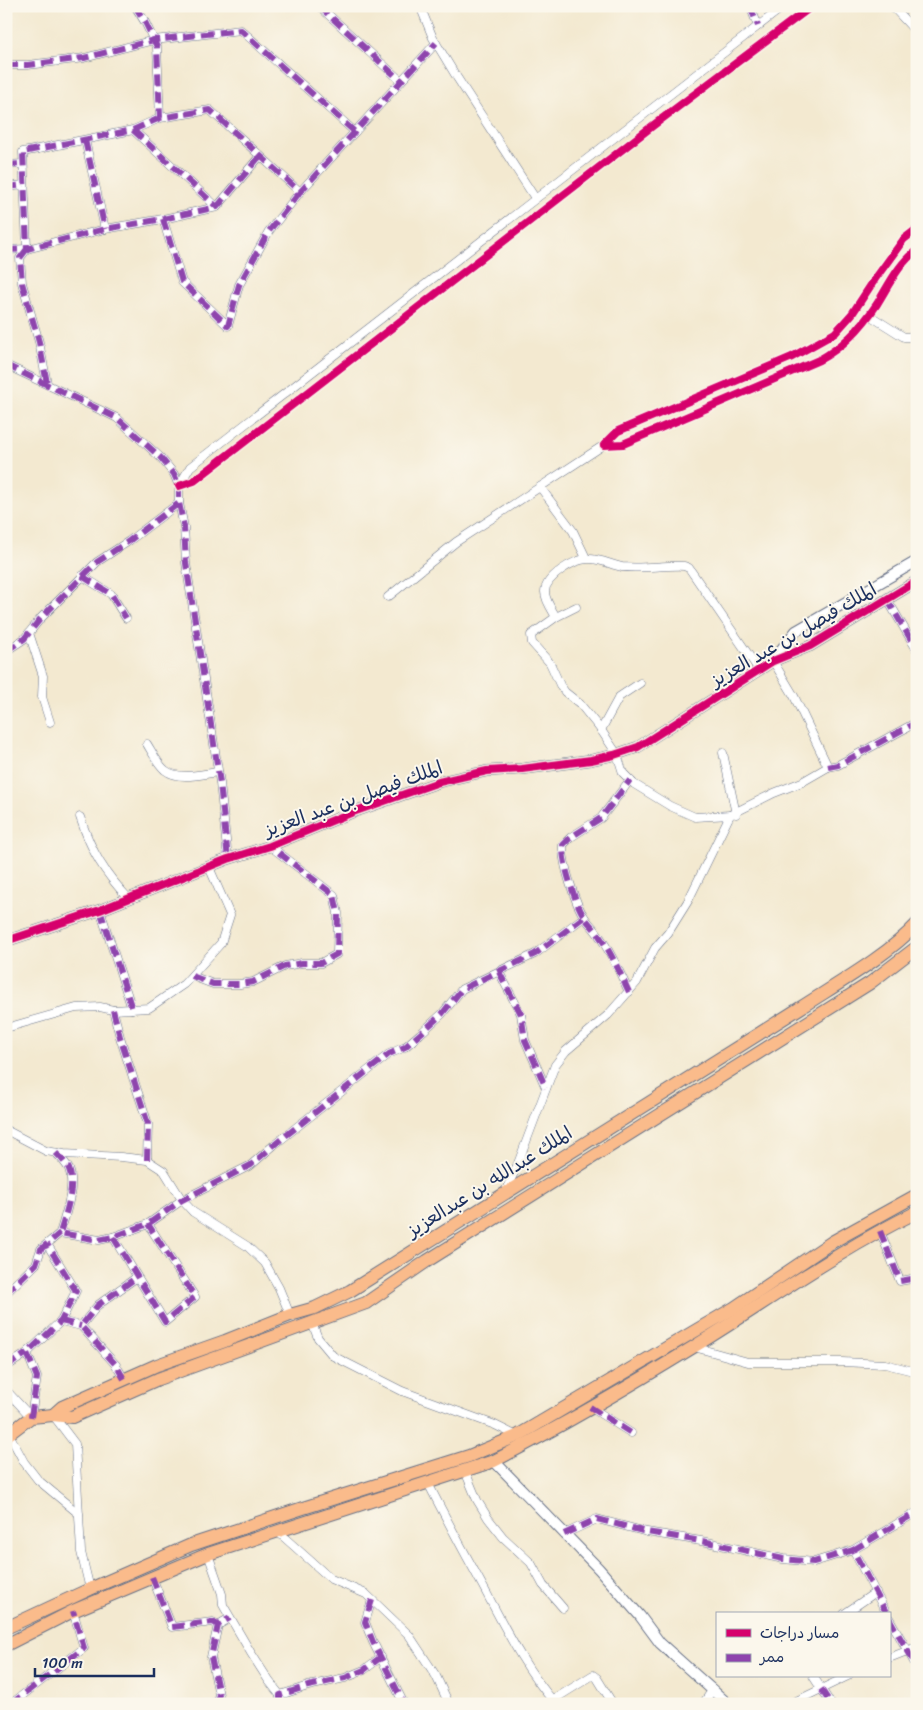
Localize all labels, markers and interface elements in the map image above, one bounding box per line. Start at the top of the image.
street label: الملك فيصل بن عبد العزيز [702,573,883,697]
street label: الملك فيصل بن عبد العزيز [257,751,447,847]
street label: الملك عبدالله بن عبدالعزيز [398,1117,579,1247]
legend [716,1612,890,1678]
text: مسار دراجات [760,1620,839,1646]
text: ممر [758,1644,784,1670]
scale bar [35,1645,154,1677]
text: 100 m [42,1650,83,1676]

